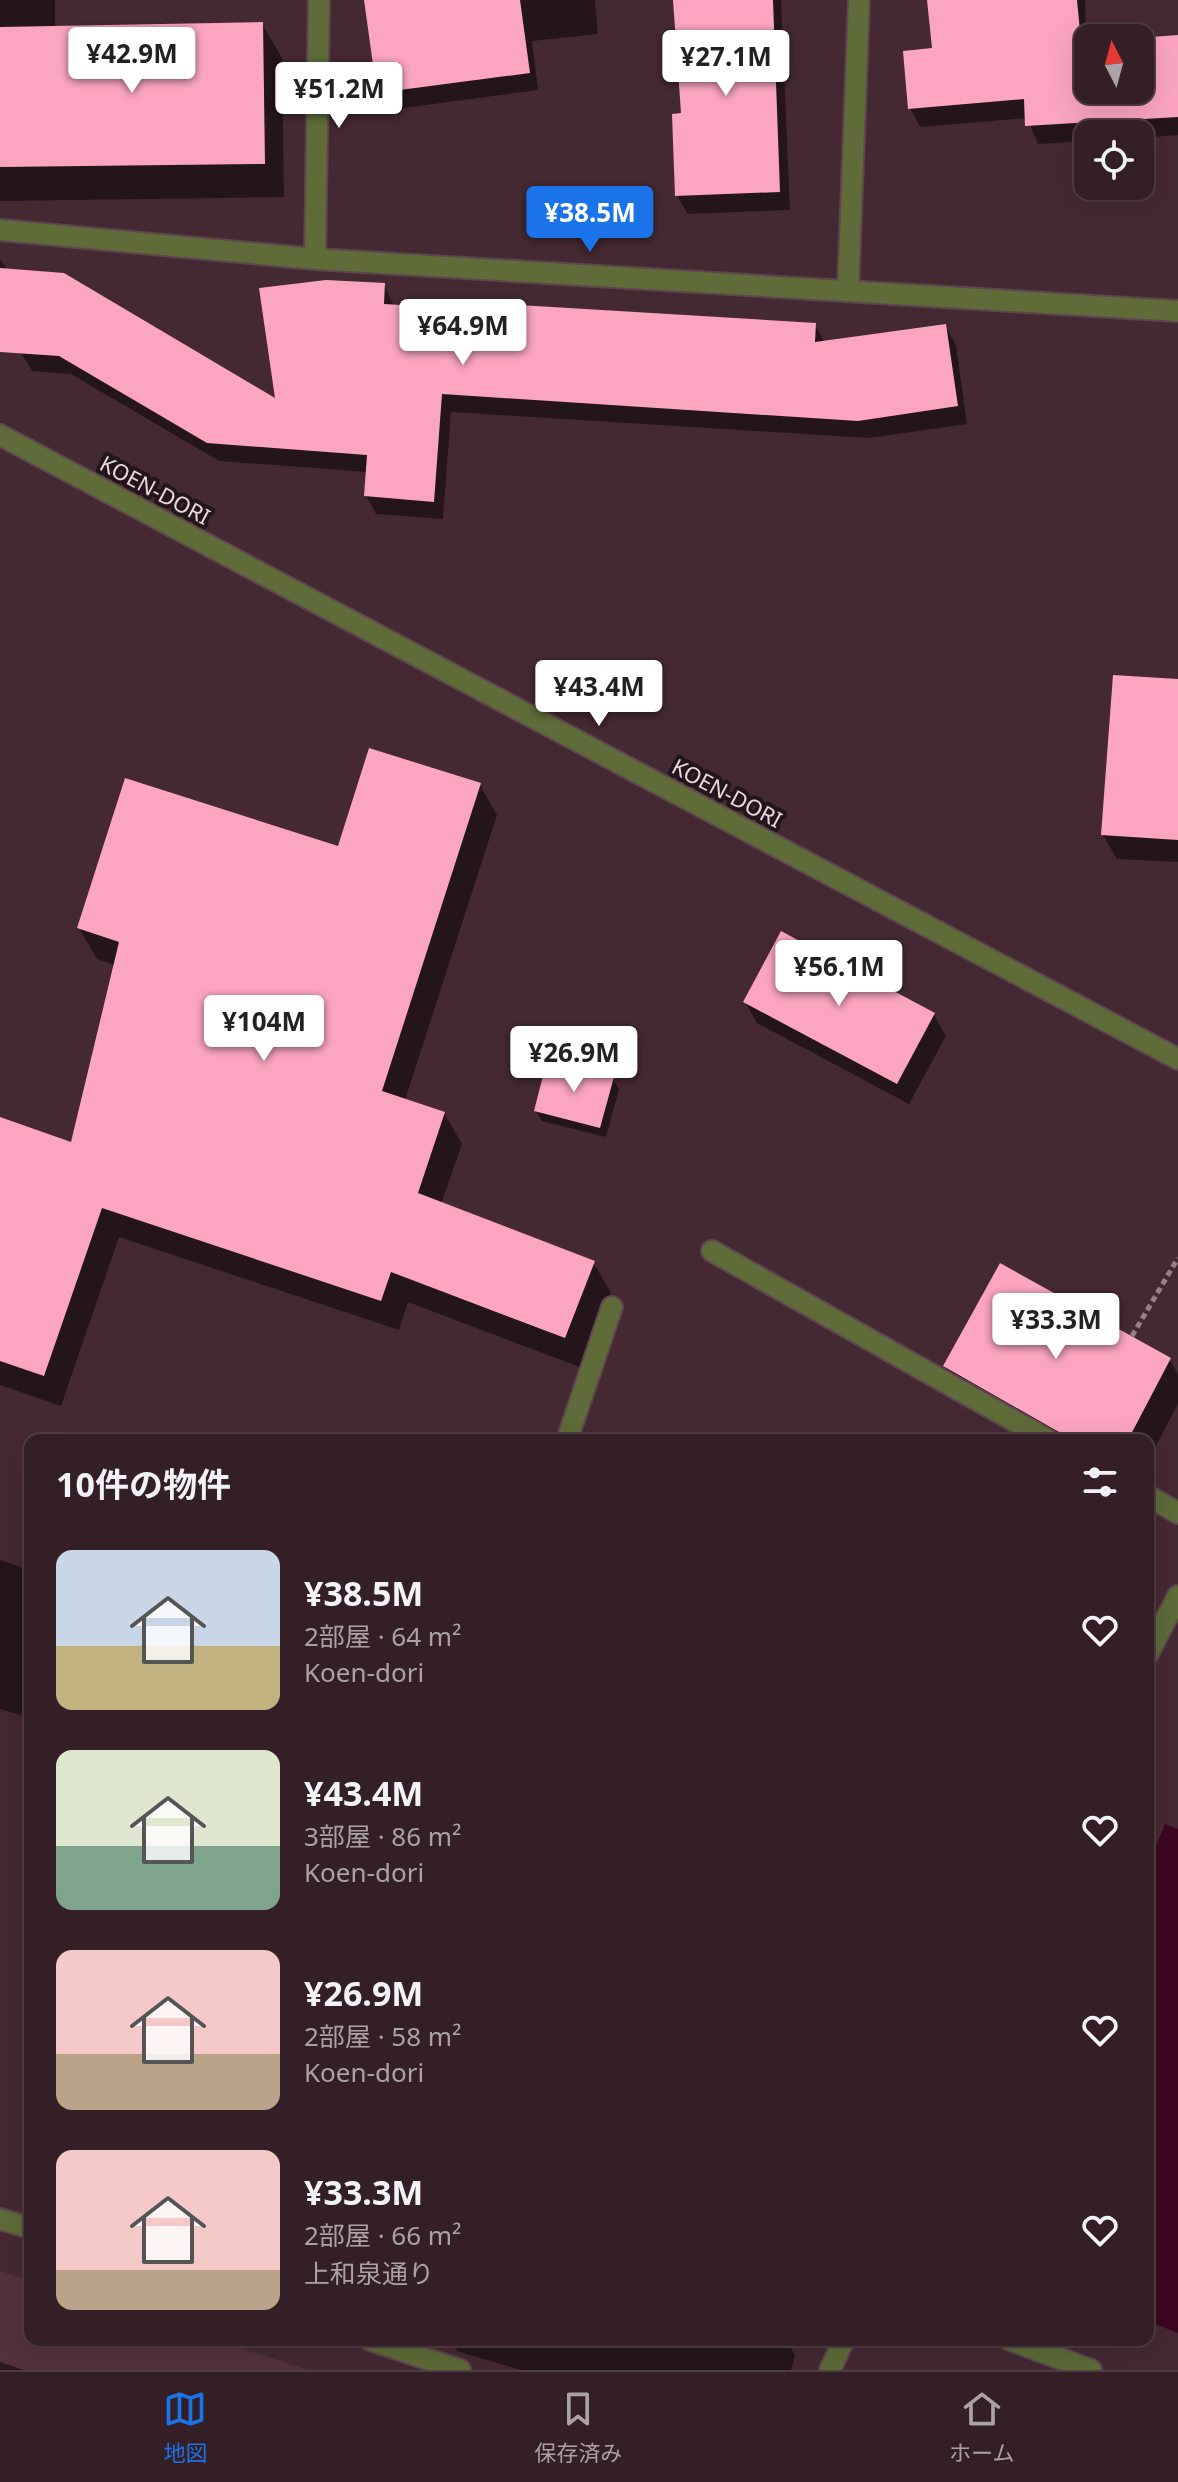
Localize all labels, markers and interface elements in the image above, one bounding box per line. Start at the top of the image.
north arrow [1074,24,1154,104]
map controls [1074,24,1154,200]
pin: ¥42.9M [67,27,197,95]
pin: ¥27.1M [661,30,791,98]
text: ¥42.9M [86,35,178,71]
text: ¥27.1M [680,38,772,74]
pin: ¥51.2M [274,62,404,130]
text: ¥51.2M [293,70,385,106]
button: locate [1074,120,1154,200]
pin: ¥38.5M [525,186,655,254]
text: ¥38.5M [544,194,636,230]
pin: ¥64.9M [398,299,528,367]
text: ¥64.9M [417,307,509,343]
street label: KOEN-DORI [95,448,216,531]
pin: ¥43.4M [534,660,664,728]
text: ¥43.4M [553,668,645,704]
street label: KOEN-DORI [667,751,788,834]
pin: ¥56.1M [774,940,904,1008]
text: ¥56.1M [793,948,885,984]
pin: ¥104M [208,995,320,1063]
text: ¥104M [222,1003,306,1039]
pin: ¥26.9M [509,1026,639,1094]
text: ¥26.9M [528,1034,620,1070]
pin: ¥33.3M [991,1293,1121,1361]
text: ¥33.3M [1010,1301,1102,1337]
icon: filters [1078,1460,1122,1504]
text: 10件の物件 [56,1461,231,1507]
text: ¥38.5M [304,1570,423,1616]
icon: home [120,1582,216,1678]
icon: heart [1078,1608,1122,1652]
text: 2部屋 · 64 m² [304,1618,461,1654]
text: Koen-dori [304,1654,424,1690]
text: ¥43.4M [304,1770,423,1816]
icon: home [120,1782,216,1878]
icon: heart [1078,1808,1122,1852]
text: 3部屋 · 86 m² [304,1818,461,1854]
text: Koen-dori [304,1854,424,1890]
text: ¥26.9M [304,1970,423,2016]
icon: home [120,1982,216,2078]
icon: heart [1078,2008,1122,2052]
text: 2部屋 · 58 m² [304,2018,461,2054]
text: Koen-dori [304,2054,424,2090]
text: ¥33.3M [304,2169,423,2215]
icon: home [120,2182,216,2278]
icon: heart [1078,2208,1122,2252]
text: 2部屋 · 66 m² [304,2217,461,2253]
text: 上和泉通り [304,2255,434,2291]
tab: 地図 [163,2387,207,2467]
tab: 保存済み [534,2387,622,2467]
tab: ホーム [949,2387,1015,2467]

